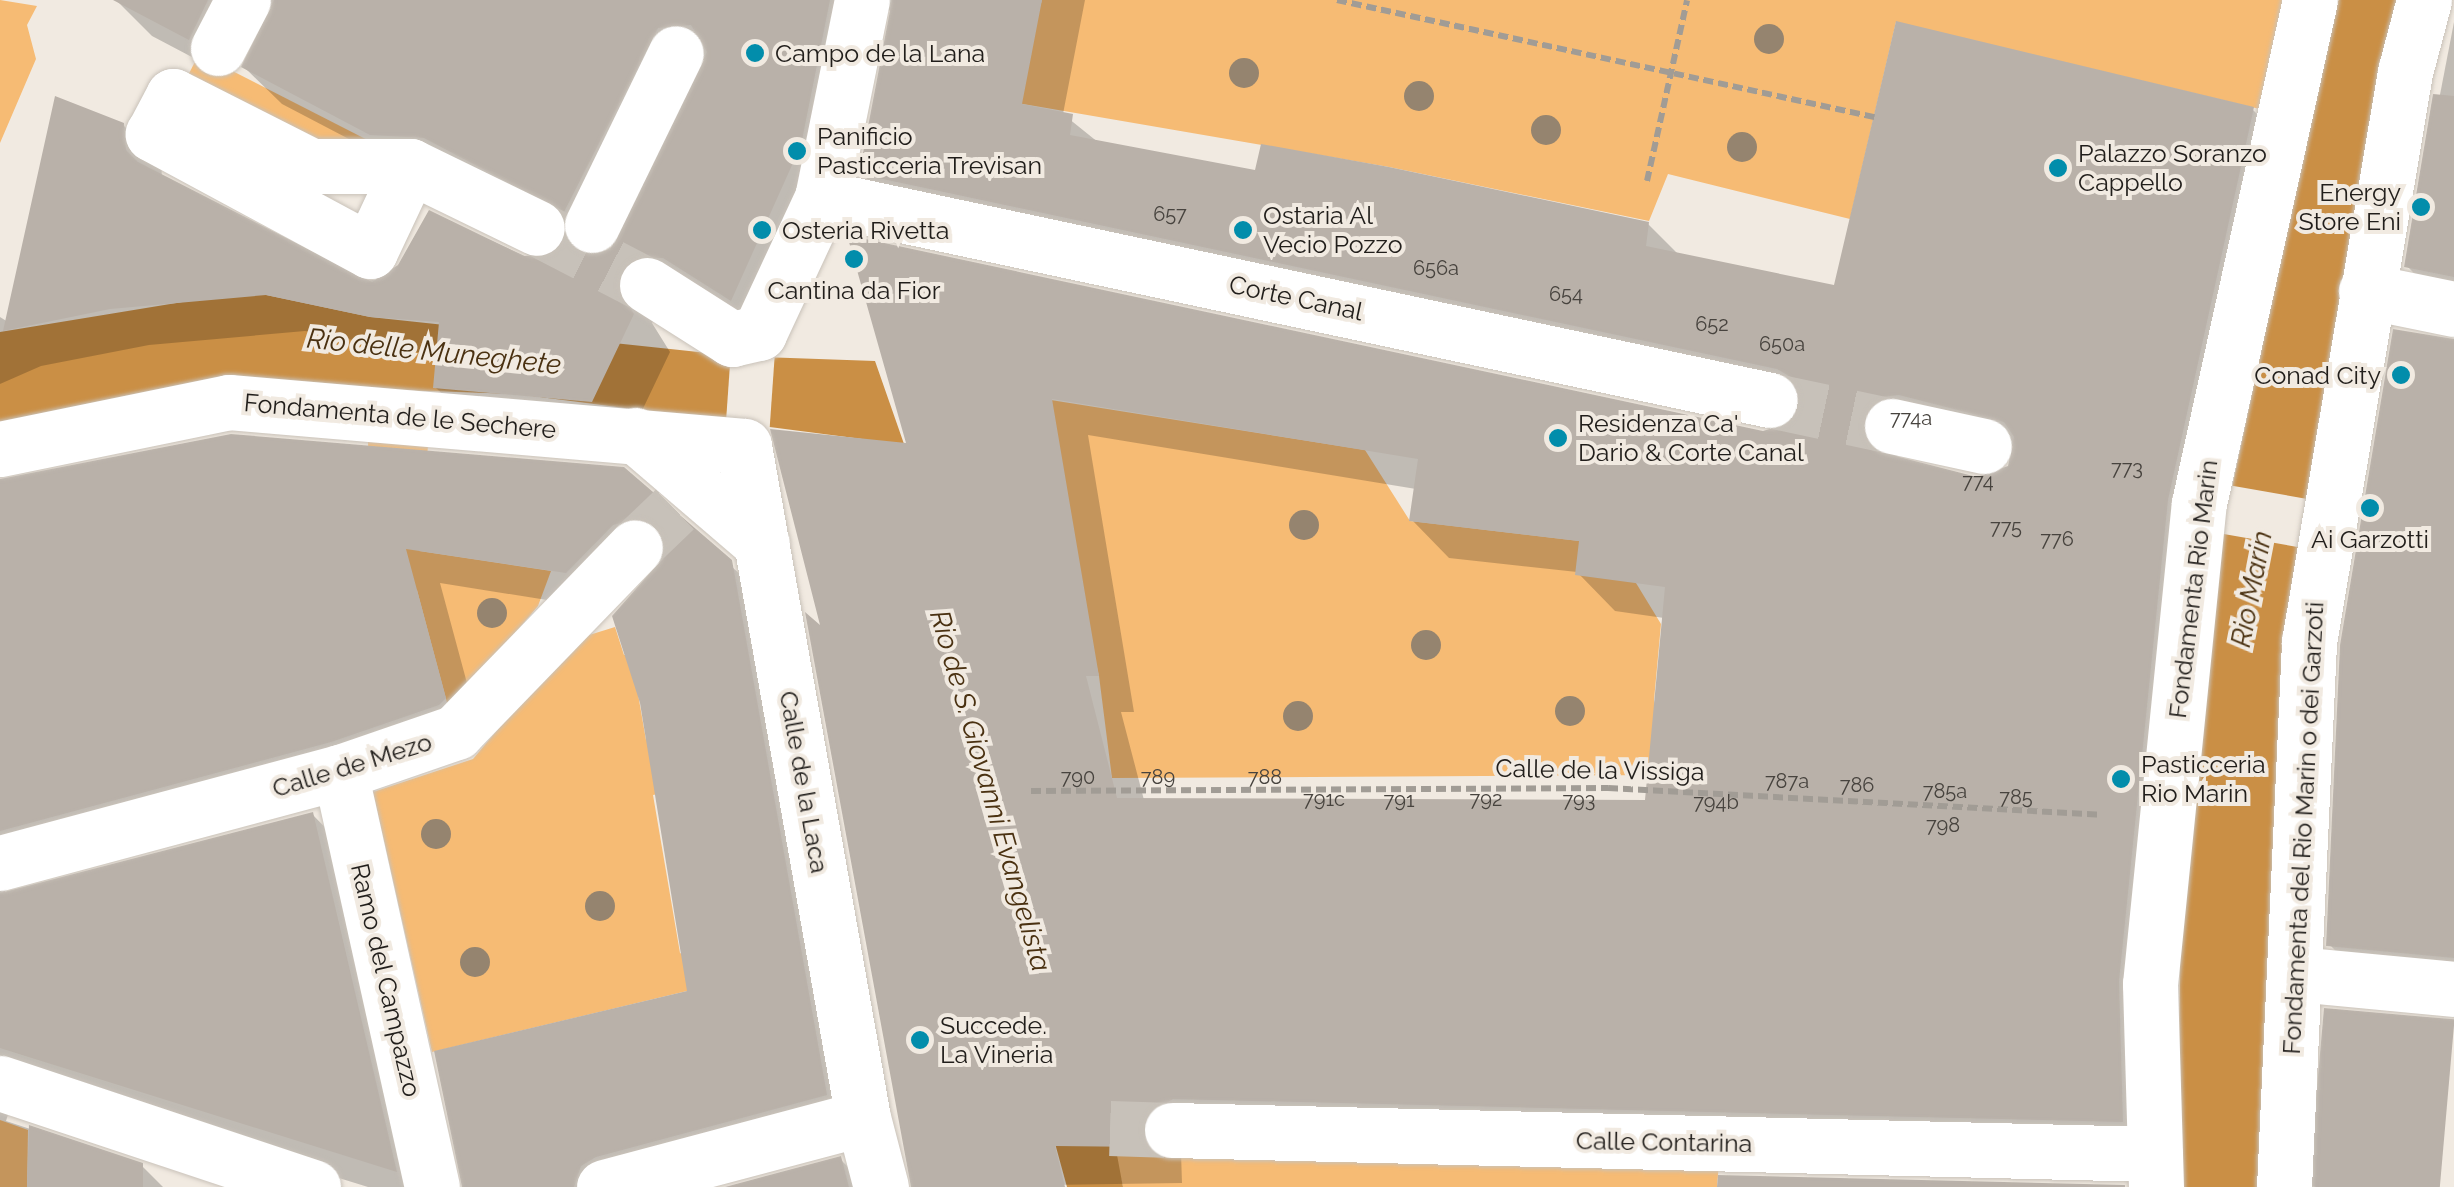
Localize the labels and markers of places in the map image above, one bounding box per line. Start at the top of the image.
place label: Campo de la Lana [775,38,985,68]
marker: Campo de la Lana [744,42,766,64]
place label: Panificio Pasticceria Trevisan [817,122,1043,181]
place label: Palazzo Soranzo Cappello [2078,139,2267,198]
marker: Panificio Pasticceria Trevisan [786,140,808,162]
marker: Palazzo Soranzo Cappello [2047,157,2069,179]
place label: Energy Store Eni [2298,178,2401,237]
marker: Energy Store Eni [2410,196,2432,218]
place label: Ostaria Al Vecio Pozzo [1263,201,1403,260]
place label: Osteria Rivetta [782,215,949,245]
marker: Osteria Rivetta [751,219,773,241]
marker: Ostaria Al Vecio Pozzo [1232,219,1254,241]
marker: Cantina da Fior [843,248,865,270]
place label: Cantina da Fior [768,275,940,305]
place label: Conad City [2254,360,2381,390]
marker: Conad City [2390,364,2412,386]
place label: Residenza Ca' Dario & Corte Canal [1578,409,1804,468]
marker: Residenza Ca' Dario & Corte Canal [1547,427,1569,449]
marker: Ai Garzotti [2359,497,2381,519]
place label: Ai Garzotti [2311,524,2429,554]
place label: Pasticceria Rio Marin [2141,750,2266,809]
marker: Pasticceria Rio Marin [2110,768,2132,790]
place label: Succede. La Vineria [940,1011,1054,1070]
marker: Succede. La Vineria [909,1029,931,1051]

